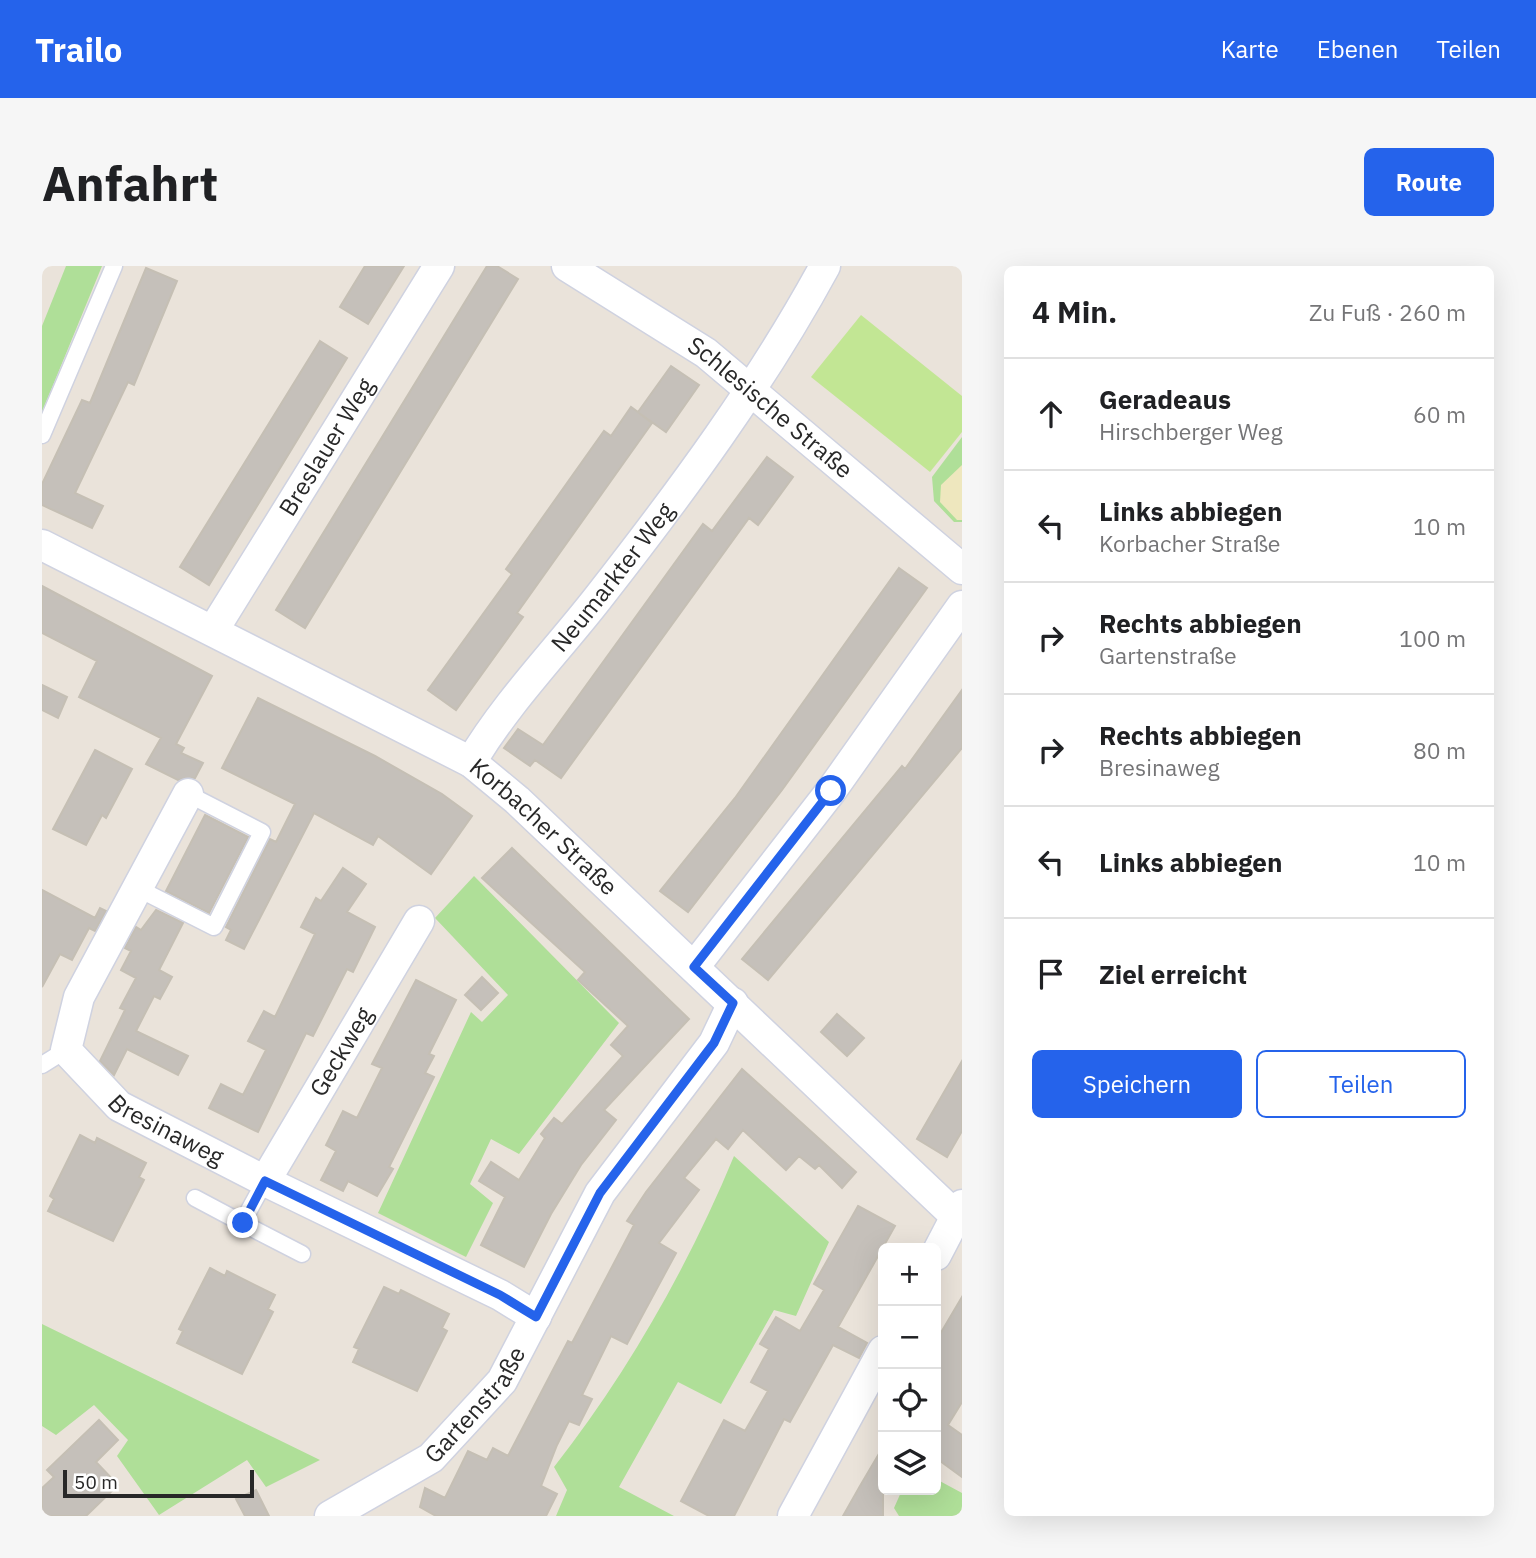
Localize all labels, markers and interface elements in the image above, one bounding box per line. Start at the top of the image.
text: Trailo [35,28,122,71]
text: Karte [1221,33,1279,65]
text: Ebenen [1317,33,1398,65]
text: Teilen [1436,33,1501,65]
button: Route [1364,148,1494,216]
text: Anfahrt [42,151,218,214]
text: 4 Min. [1032,292,1117,331]
text: Zu Fuß · 260 m [1309,297,1466,327]
street label: Schlesische Straße [682,329,860,485]
street label: Breslauer Weg [271,371,381,522]
text: Geradeaus [1099,382,1231,416]
icon: ahead [1032,395,1070,433]
text: 60 m [1413,399,1466,429]
text: Hirschberger Weg [1099,416,1283,446]
text: Links abbiegen [1099,494,1282,528]
street label: Neumarkter Weg [543,495,681,658]
icon: left [1032,507,1070,545]
text: 10 m [1413,511,1466,541]
text: Korbacher Straße [1099,528,1281,558]
text: Rechts abbiegen [1099,606,1302,640]
icon: right [1032,619,1070,657]
text: 100 m [1399,623,1466,653]
text: Gartenstraße [1099,640,1237,670]
text: Rechts abbiegen [1099,718,1302,752]
icon: right [1032,731,1070,769]
text: 80 m [1413,735,1466,765]
street label: Korbacher Straße [463,750,625,902]
text: Bresinaweg [1099,752,1220,782]
route start [815,775,846,806]
icon: left [1032,843,1070,881]
text: Links abbiegen [1099,845,1282,879]
text: 10 m [1413,847,1466,877]
icon: arrive [1032,955,1070,993]
text: Ziel erreicht [1099,957,1247,991]
street label: Geckweg [302,1001,380,1102]
button: Speichern [1032,1050,1242,1118]
button: Teilen [1256,1050,1466,1118]
street label: Bresinaweg [101,1087,230,1172]
route end [227,1207,258,1238]
map controls [878,1243,941,1495]
button: + [878,1243,941,1306]
button: − [878,1306,941,1369]
street label: Gartenstraße [417,1341,532,1470]
button: locate [878,1369,941,1432]
button: layers [878,1432,941,1495]
scale bar [63,1467,254,1499]
text: 50 m [74,1470,118,1494]

